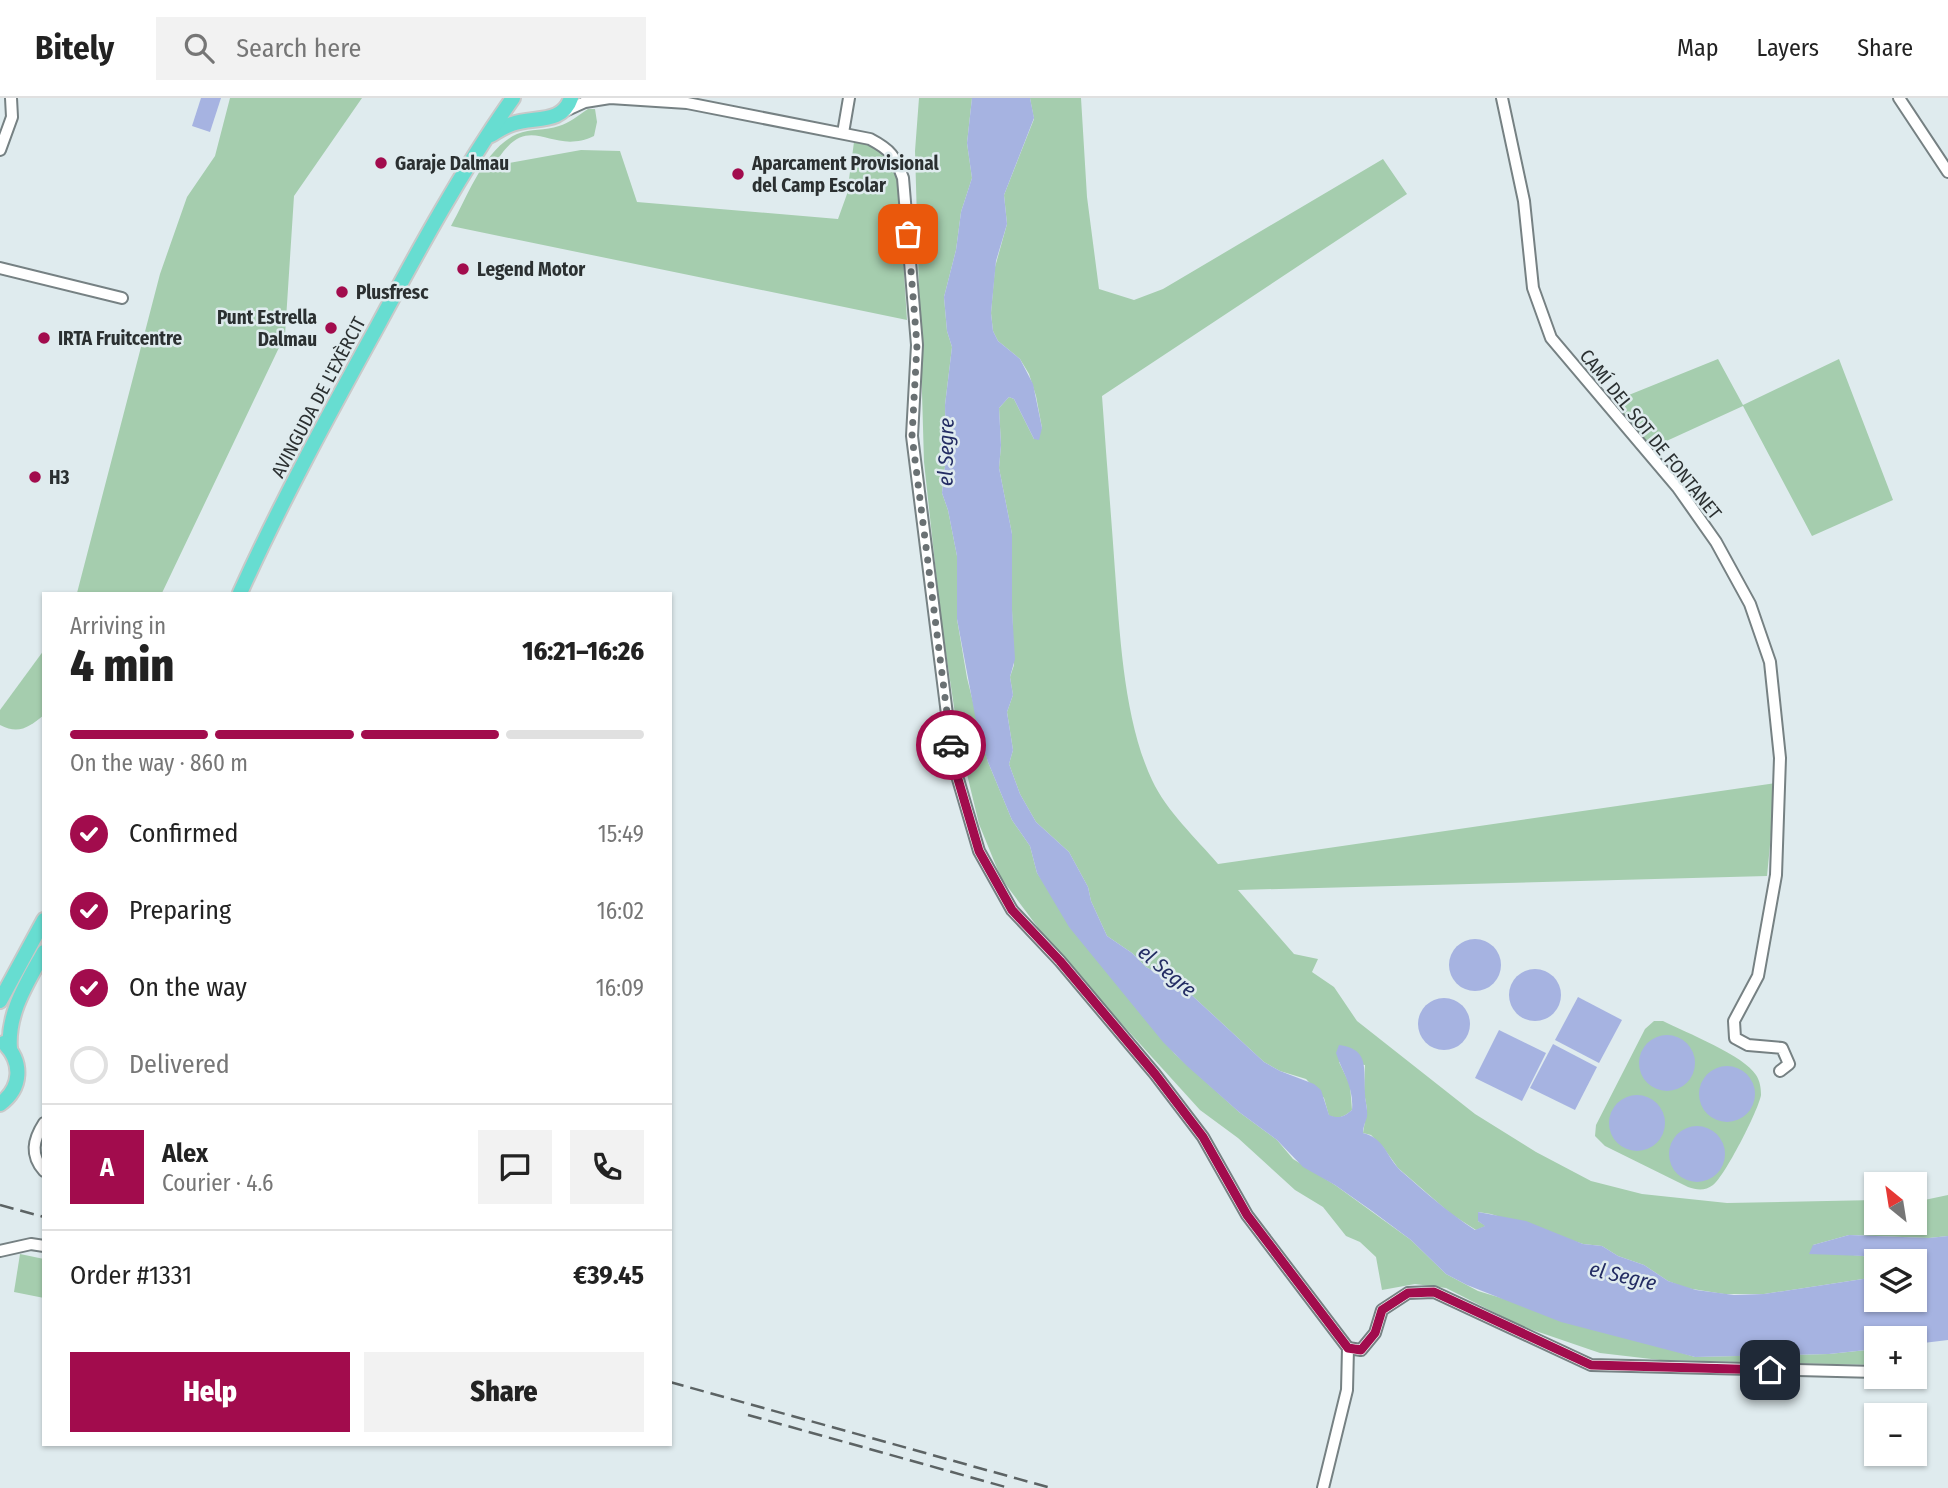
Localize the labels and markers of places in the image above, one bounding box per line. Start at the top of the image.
place label: Garaje Dalmau [395,152,509,175]
place label: Aparcament Provisional del Camp Escolar [751,152,939,197]
marker: Garaje Dalmau [373,155,389,171]
marker: Aparcament Provisional del Camp Escolar [730,166,746,182]
pin [878,204,938,264]
place label: Legend Motor [477,258,586,281]
marker: Legend Motor [455,261,471,277]
place label: Plusfresc [356,281,429,304]
marker: Plusfresc [334,284,350,300]
place label: Punt Estrella Dalmau [217,306,317,351]
marker: Punt Estrella Dalmau [323,320,339,336]
place label: IRTA Fruitcentre [58,327,182,350]
marker: IRTA Fruitcentre [36,330,52,346]
place label: H3 [49,466,69,489]
marker: H3 [27,469,43,485]
pin [1740,1340,1800,1400]

